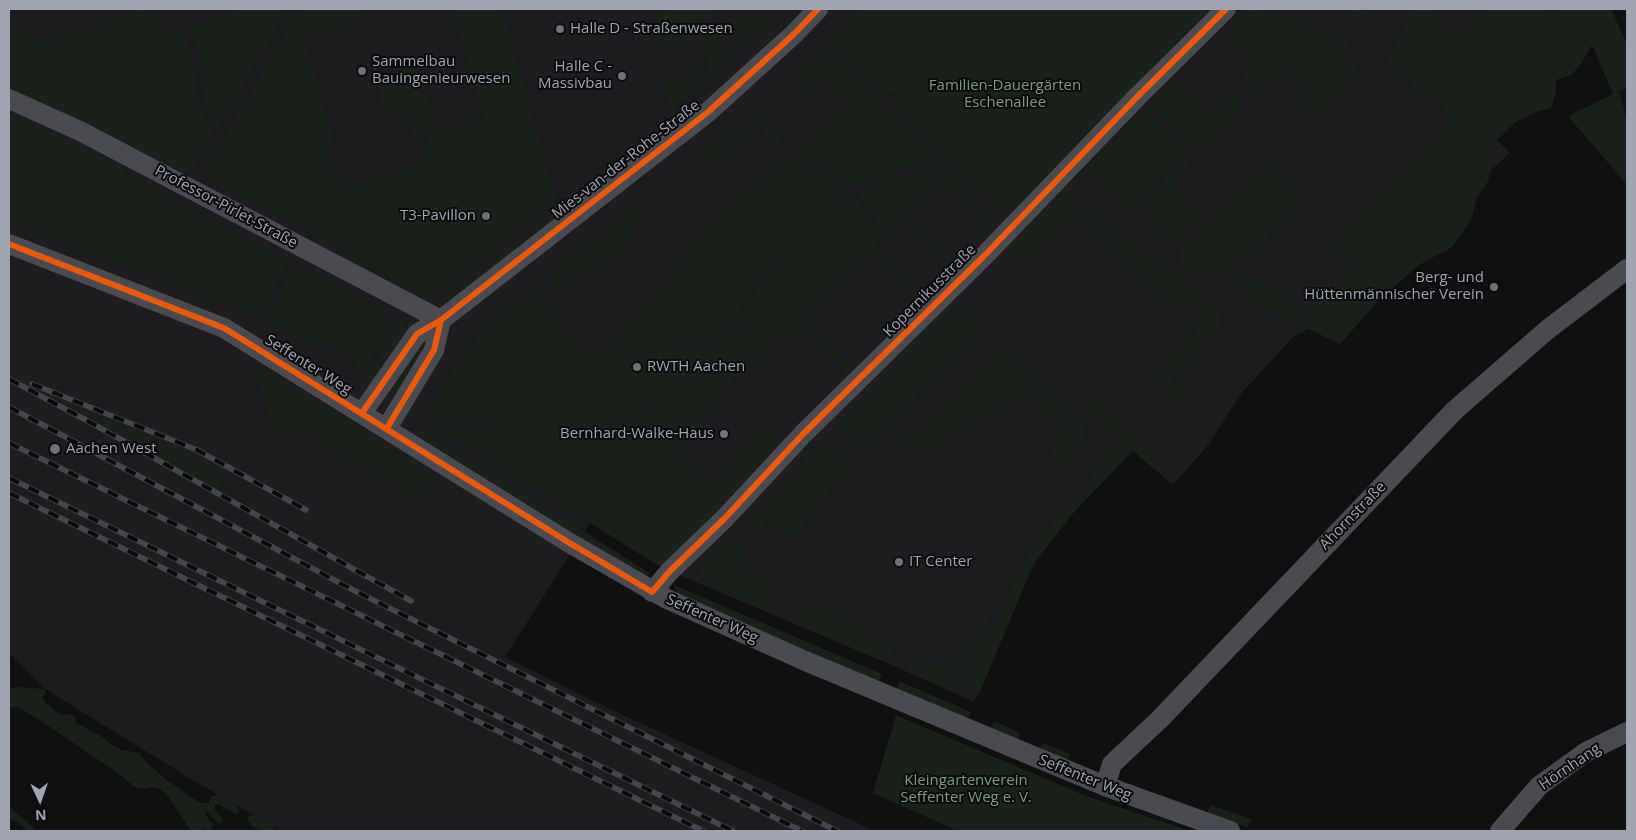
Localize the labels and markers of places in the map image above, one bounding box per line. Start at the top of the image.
place label: Halle D - Straßenwesen [570,20,733,38]
marker: Halle D - Straßenwesen [554,23,566,35]
place label: Sammelbau Bauingenieurwesen [372,53,510,88]
place label: Halle C - Massivbau [538,58,612,93]
marker: Sammelbau Bauingenieurwesen [356,65,368,77]
marker: Halle C - Massivbau [616,70,628,82]
place label: T3-Pavillon [400,207,476,225]
marker: T3-Pavillon [480,210,492,222]
place label: Berg- und Hüttenmännischer Verein [1304,269,1484,304]
marker: Berg- und Hüttenmännischer Verein [1488,281,1500,293]
place label: RWTH Aachen [647,358,745,376]
marker: RWTH Aachen [631,361,643,373]
place label: Bernhard-Walke-Haus [560,425,714,443]
marker: Bernhard-Walke-Haus [718,428,730,440]
place label: Aachen West [66,440,156,458]
marker: Aachen West [48,442,62,456]
place label: IT Center [909,553,972,571]
marker: IT Center [893,556,905,568]

